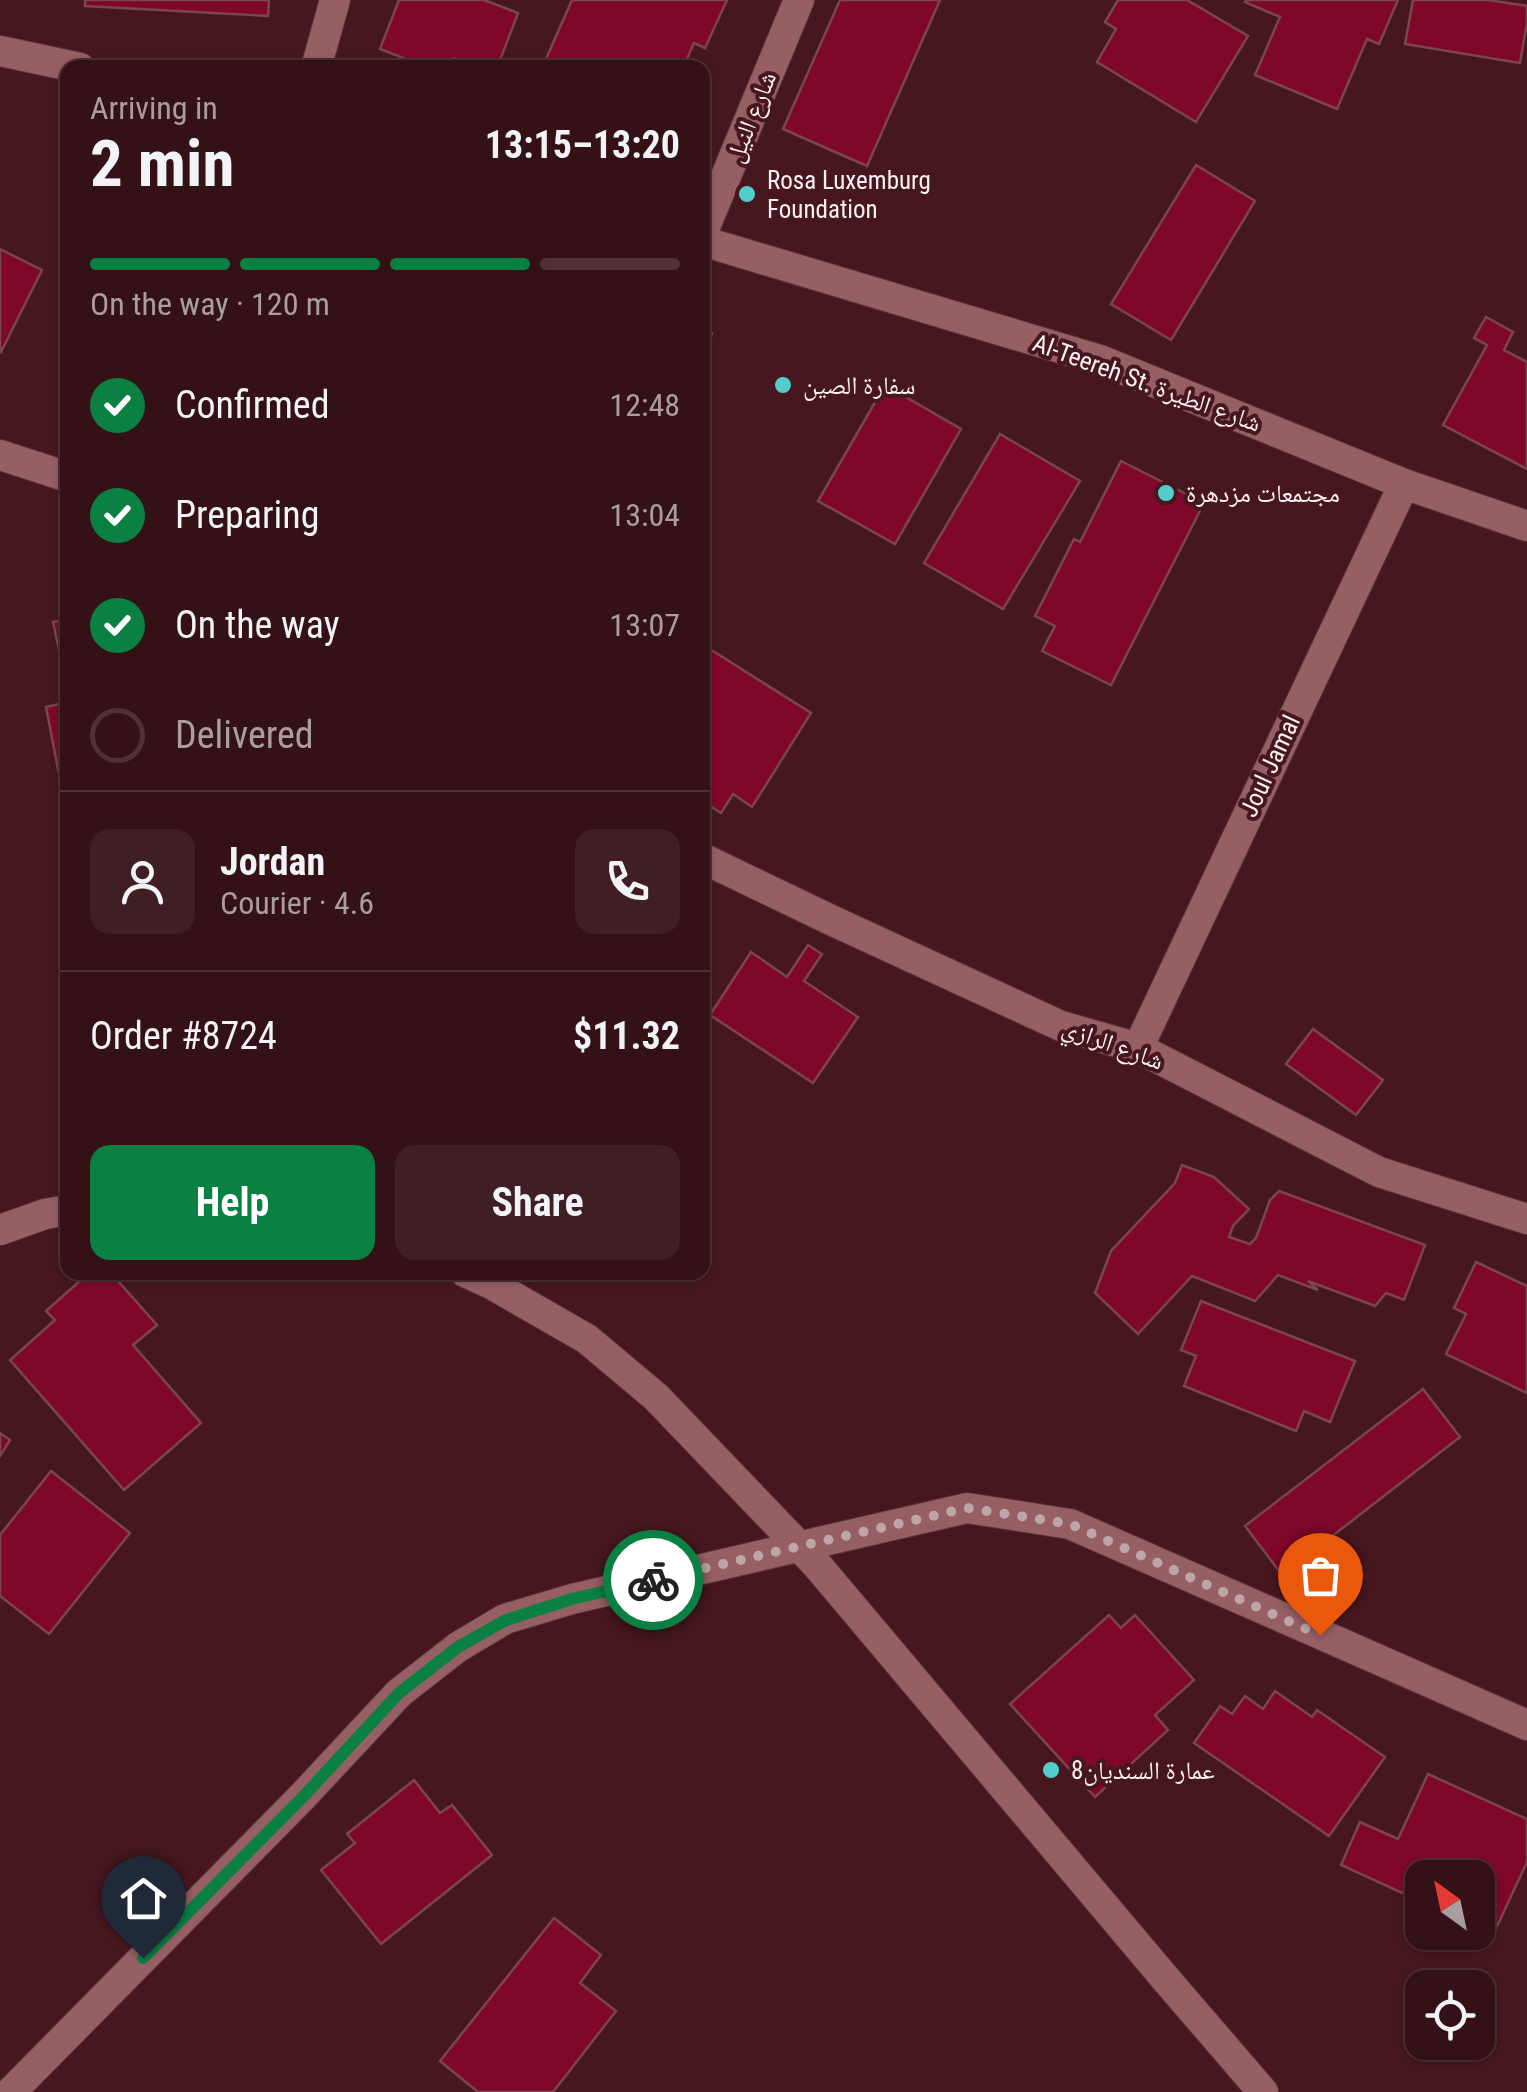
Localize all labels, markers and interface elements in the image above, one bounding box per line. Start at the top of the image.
street label: شارع النيل [720,67,783,167]
text: Arriving in [90,89,218,127]
text: 13:15–13:20 [485,123,680,167]
text: 2 min [90,126,234,202]
place label: Rosa Luxemburg Foundation [767,166,931,224]
marker: Rosa Luxemburg Foundation [736,183,758,205]
text: On the way · 120 m [90,285,330,323]
street label: Al-Teereh St. شارع الطيرة [1029,328,1265,439]
place label: سفارة الصين [803,371,915,401]
marker: سفارة الصين [772,374,794,396]
icon: check [90,378,145,433]
text: Confirmed [175,383,330,427]
text: 12:48 [609,386,680,424]
place label: مجتمعات مزدهرة [1186,479,1340,508]
marker: مجتمعات مزدهرة [1155,482,1177,504]
icon: check [90,488,145,543]
text: Preparing [175,493,320,537]
text: 13:04 [609,496,680,534]
icon: check [90,598,145,653]
text: On the way [175,603,340,647]
text: 13:07 [609,606,680,644]
street label: Joul Jamal [1234,711,1306,821]
text: Delivered [175,713,314,757]
button: person [90,829,195,934]
button: phone [575,829,680,934]
text: Jordan [220,840,325,884]
text: Courier · 4.6 [220,884,374,922]
street label: شارع الرازي [1057,1012,1168,1081]
text: Order #8724 [90,1014,277,1058]
text: $11.32 [573,1014,680,1058]
button: Help [90,1145,375,1260]
button: Share [395,1145,680,1260]
courier [603,1530,703,1630]
pin [1278,1533,1363,1636]
icon: bag [1293,1548,1348,1603]
icon: bike [626,1553,681,1608]
place label: عمارة السنديان8 [1071,1756,1215,1786]
marker: عمارة السنديان8 [1040,1759,1062,1781]
pin [101,1856,186,1959]
north arrow [1405,1860,1495,1950]
map controls [1405,1860,1495,2060]
icon: home [116,1871,171,1926]
button: locate [1405,1970,1495,2060]

